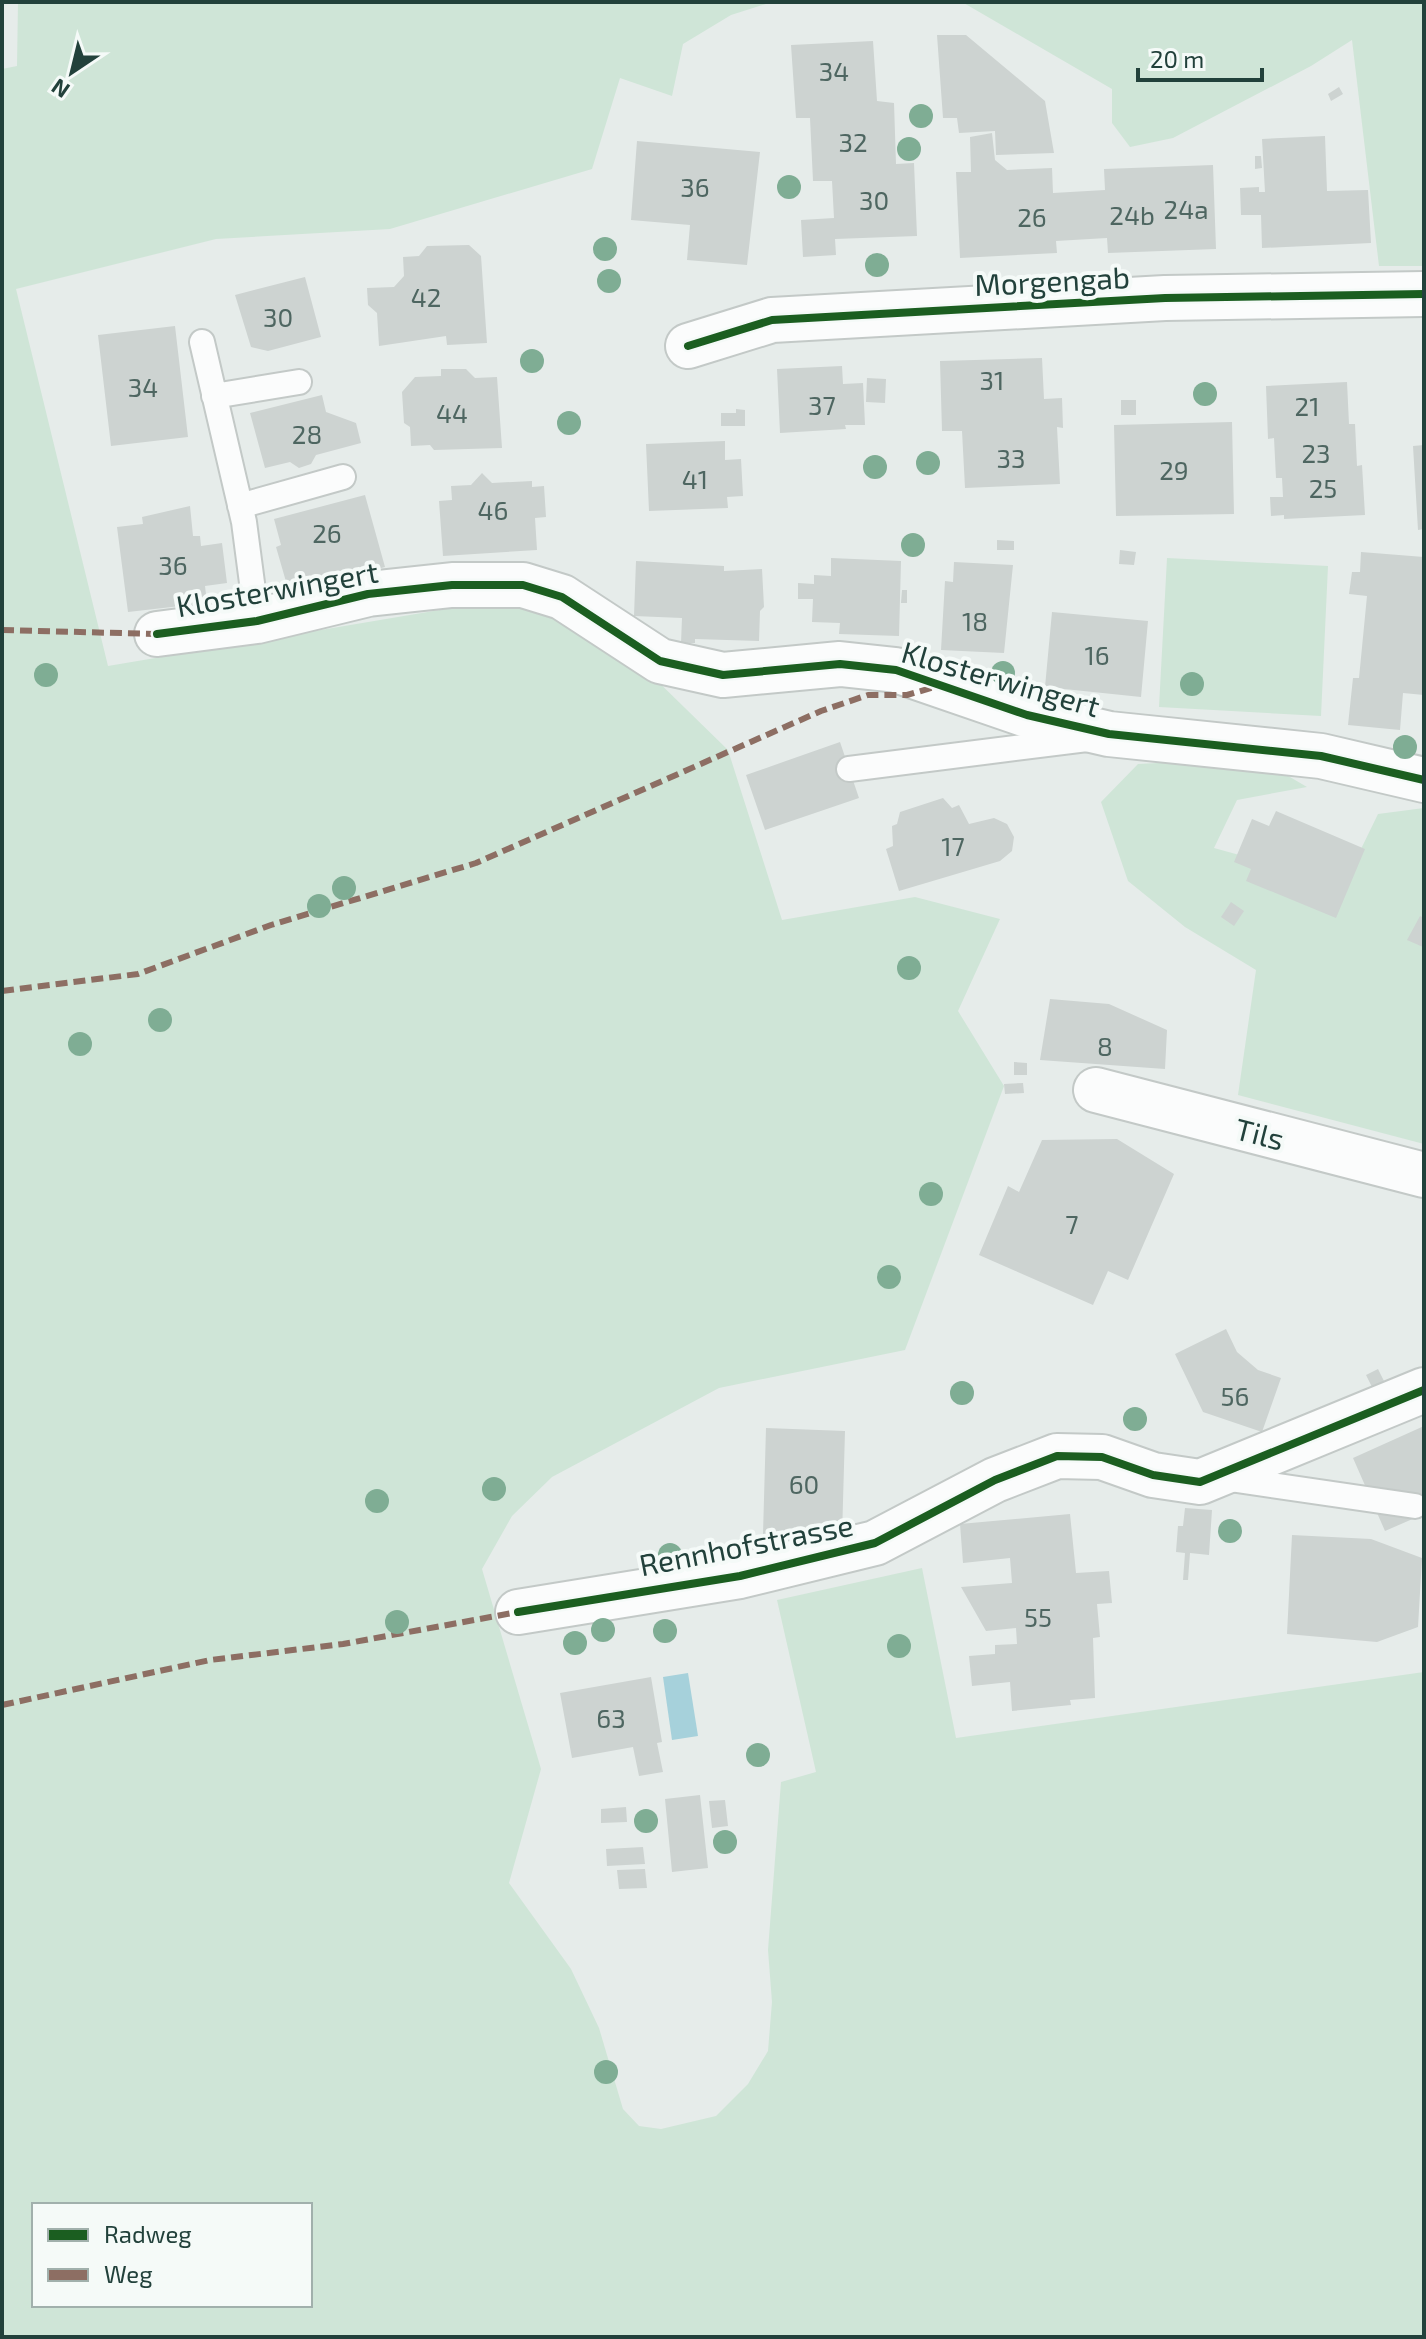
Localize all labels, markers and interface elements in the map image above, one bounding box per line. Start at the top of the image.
north arrow [32,32,112,112]
scale bar [1138,32,1262,82]
text: 20 m [1150,44,1204,73]
house number: 34 [819,55,849,86]
text: N [46,74,74,104]
house number: 32 [838,126,868,157]
house number: 36 [680,171,710,202]
house number: 30 [859,184,889,215]
house number: 24a [1164,193,1208,224]
house number: 24b [1109,199,1155,230]
house number: 26 [1017,201,1047,232]
street label: Morgengab [973,258,1131,302]
house number: 42 [411,281,441,312]
house number: 30 [263,301,293,332]
house number: 31 [980,364,1004,395]
house number: 34 [128,371,158,402]
house number: 37 [808,389,836,420]
house number: 21 [1295,390,1319,421]
house number: 44 [436,397,468,428]
house number: 28 [292,418,322,449]
house number: 23 [1301,437,1331,468]
house number: 33 [997,442,1025,473]
house number: 29 [1159,454,1189,485]
house number: 41 [682,463,708,494]
house number: 25 [1309,472,1337,503]
house number: 46 [478,494,508,525]
house number: 26 [312,517,342,548]
house number: 36 [158,549,188,580]
street label: Klosterwingert [173,553,381,623]
house number: 18 [962,605,988,636]
street label: Klosterwingert [898,633,1104,723]
house number: 16 [1084,639,1110,670]
house number: 17 [941,830,965,861]
house number: 8 [1097,1030,1113,1061]
street label: Tils [1232,1110,1288,1156]
house number: 7 [1065,1208,1079,1239]
house number: 56 [1221,1380,1249,1411]
house number: 60 [789,1468,819,1499]
street label: Rennhofstrasse [636,1506,856,1582]
house number: 55 [1024,1601,1052,1632]
house number: 63 [596,1702,626,1733]
legend [32,2203,312,2307]
text: Radweg [104,2219,192,2248]
text: Weg [104,2259,153,2288]

